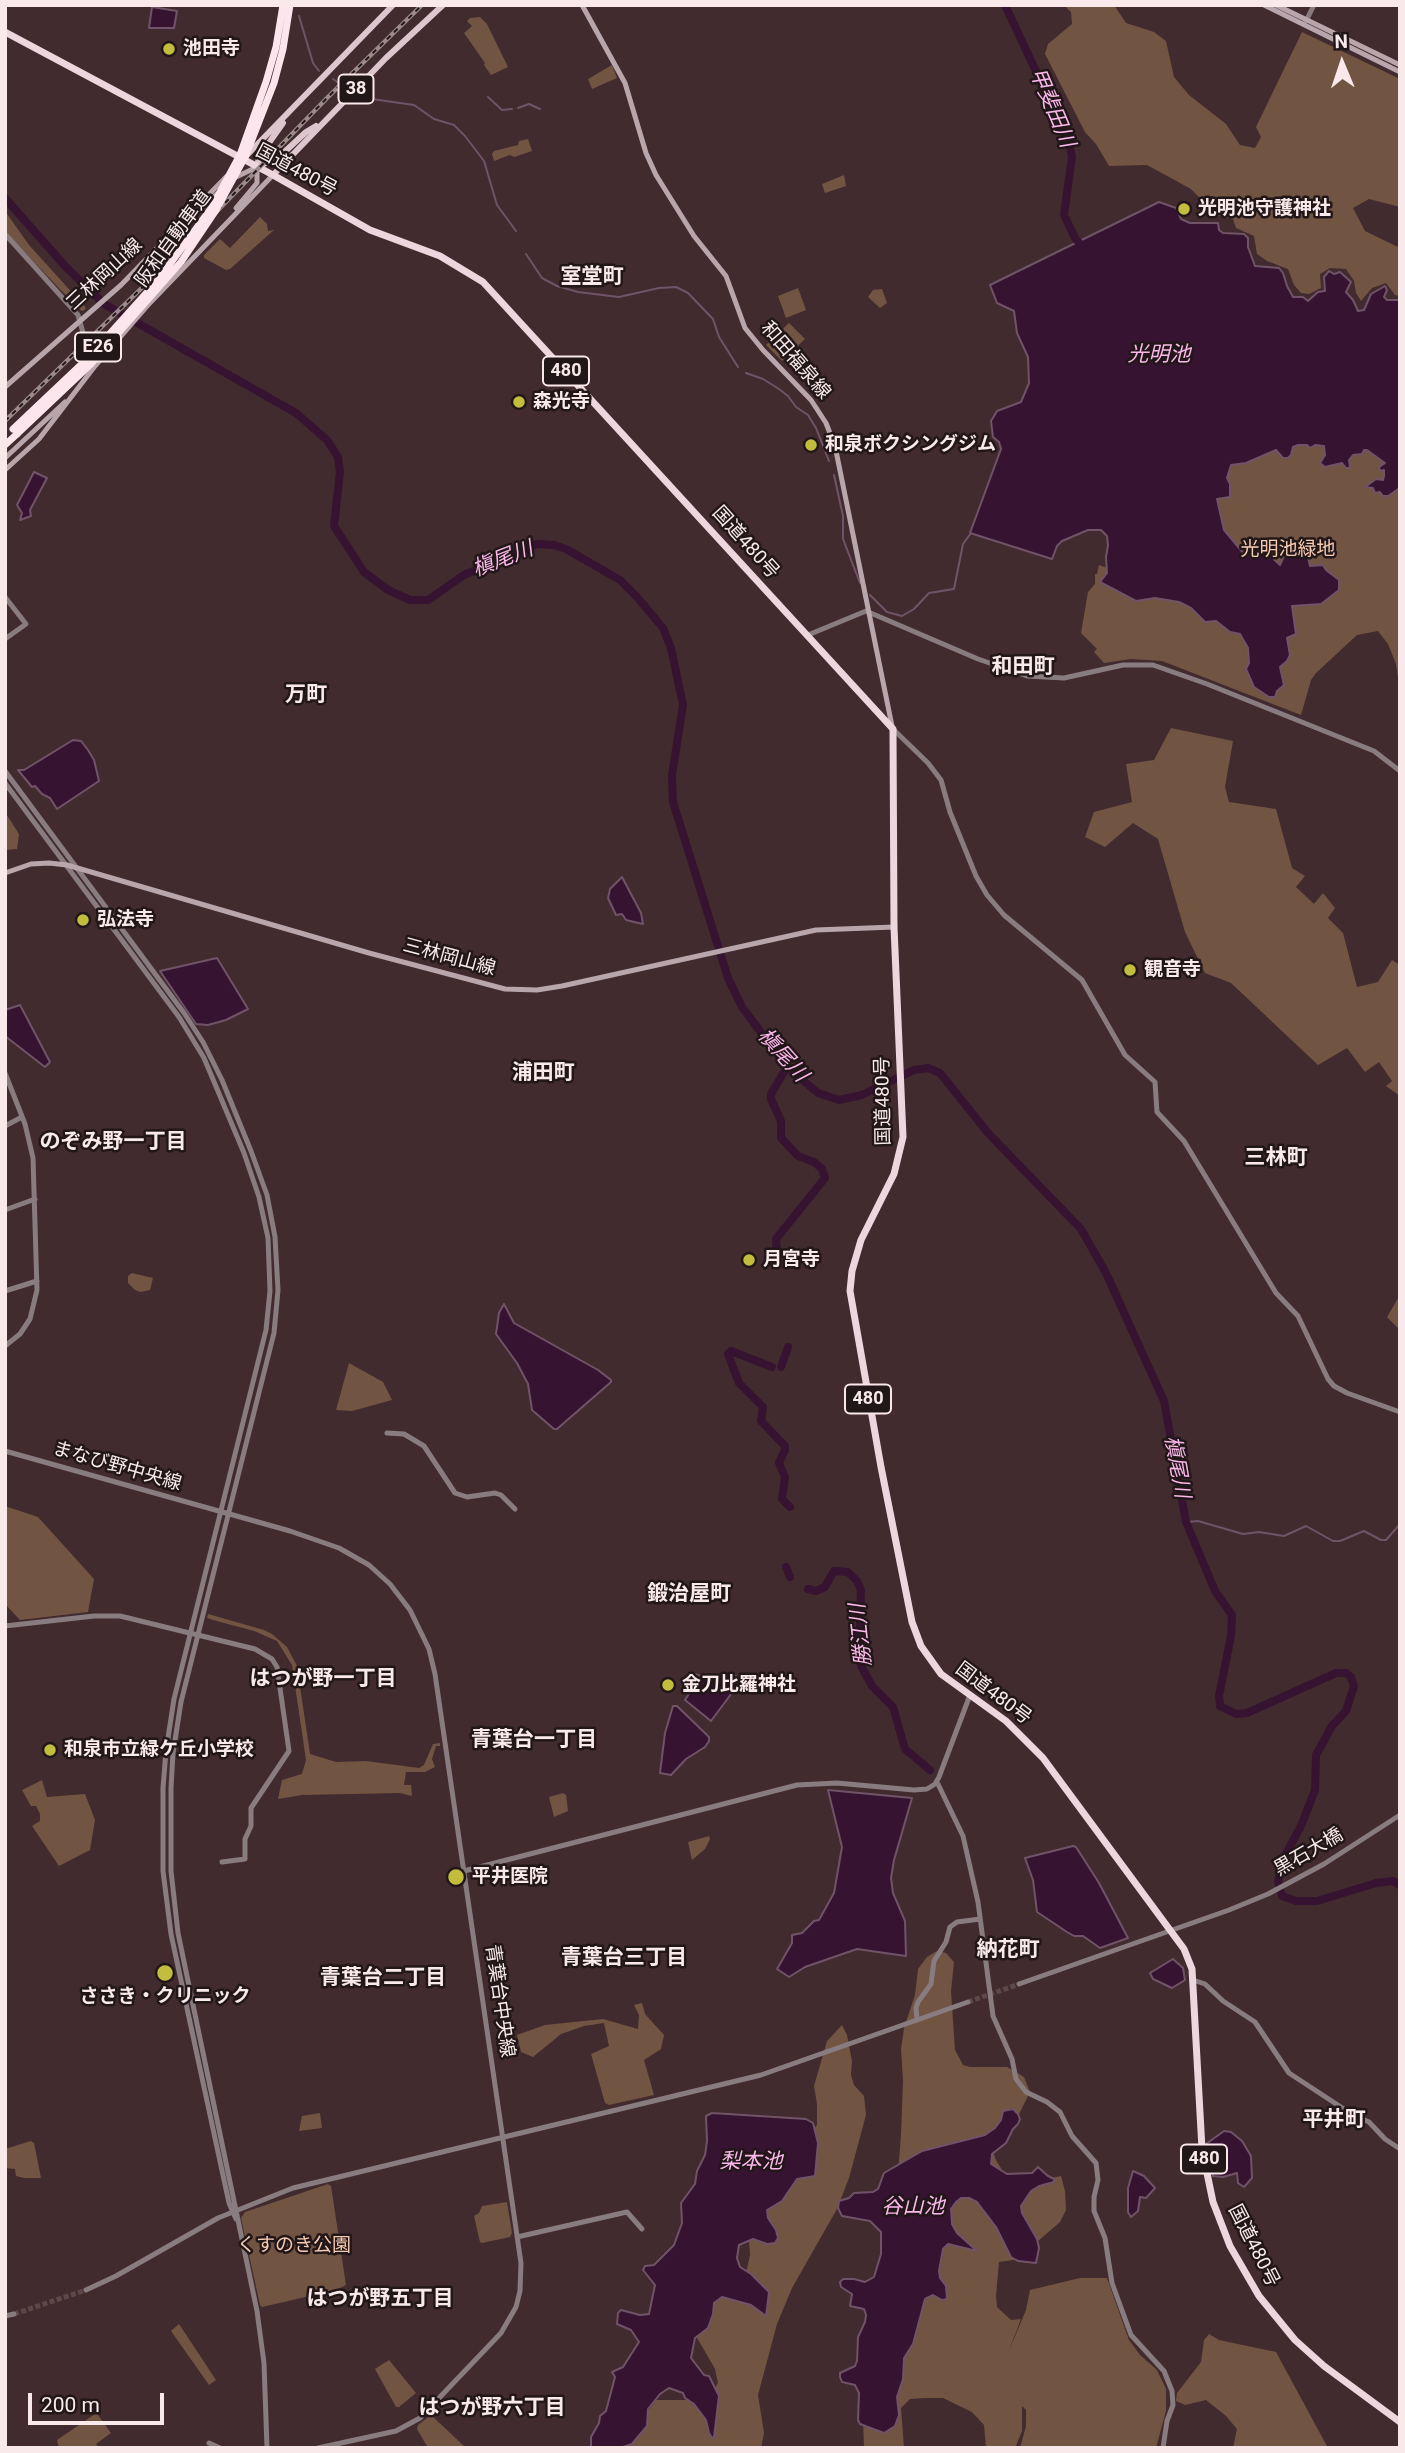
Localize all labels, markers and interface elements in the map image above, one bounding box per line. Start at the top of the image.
north arrow [1307,28,1377,98]
text: N [1334,30,1348,53]
place label: 池田寺 [183,38,240,60]
marker: 池田寺 [161,41,177,57]
water label: 甲斐田川 [1023,64,1079,152]
road number: 38 [338,74,374,104]
street label: 国道480号 [251,140,341,202]
street label: 阪和自動車道 [131,186,217,292]
place label: 光明池守護神社 [1198,198,1331,220]
marker: 光明池守護神社 [1176,201,1192,217]
street label: 三林岡山線 [62,234,148,316]
district label: 室堂町 [561,265,623,291]
street label: 和田福泉線 [755,318,835,404]
road number: E26 [75,332,121,362]
water label: 光明池 [1128,343,1190,369]
road number: 480 [543,356,589,386]
place label: 森光寺 [533,391,590,413]
marker: 森光寺 [511,394,527,410]
place label: 和泉ボクシングジム [825,434,996,456]
marker: 和泉ボクシングジム [803,437,819,453]
street label: 国道480号 [707,502,783,584]
water label: 槇尾川 [469,537,537,583]
park label: 光明池緑地 [1241,539,1335,561]
district label: 和田町 [992,655,1054,681]
district label: 万町 [285,683,327,709]
place label: 弘法寺 [97,909,154,931]
marker: 弘法寺 [75,912,91,928]
street label: 三林岡山線 [400,935,498,981]
place label: 観音寺 [1144,959,1201,981]
marker: 観音寺 [1122,962,1138,978]
water label: 槇尾川 [752,1024,812,1088]
street label: 国道480号 [872,1056,896,1146]
district label: 浦田町 [512,1061,574,1087]
district label: のぞみ野一丁目 [40,1130,186,1156]
district label: 三林町 [1245,1146,1307,1172]
place label: 月宮寺 [763,1249,820,1271]
marker: 月宮寺 [741,1252,757,1268]
road number: 480 [845,1384,891,1414]
water label: 槇尾川 [1158,1434,1194,1500]
street label: まなび野中央線 [50,1438,184,1496]
district label: 鍛治屋町 [647,1582,731,1608]
water label: 勝江川 [846,1602,878,1668]
street label: 国道480号 [951,1658,1035,1730]
district label: はつが野一丁目 [250,1667,396,1693]
place label: 金刀比羅神社 [682,1674,796,1696]
marker: 金刀比羅神社 [660,1677,676,1693]
district label: 青葉台一丁目 [471,1728,597,1754]
place label: 和泉市立緑ケ丘小学校 [64,1739,254,1761]
marker: 和泉市立緑ケ丘小学校 [42,1742,58,1758]
street label: 黒石大橋 [1270,1824,1348,1882]
place label: 平井医院 [472,1866,548,1888]
marker: 平井医院 [446,1867,466,1887]
district label: 納花町 [977,1938,1039,1964]
street label: 青葉台中央線 [480,1943,518,2059]
district label: 青葉台三丁目 [561,1946,687,1972]
marker: ささき・クリニック [155,1963,175,1983]
district label: 青葉台二丁目 [320,1966,446,1992]
place label: ささき・クリニック [80,1986,250,2008]
district label: 平井町 [1303,2108,1365,2134]
road number: 480 [1181,2144,1227,2174]
water label: 梨本池 [720,2150,782,2176]
water label: 谷山池 [882,2195,944,2221]
street label: 国道480号 [1223,2201,1283,2291]
park label: くすのき公園 [237,2235,351,2257]
district label: はつが野五丁目 [307,2287,453,2313]
scale bar [32,2380,168,2424]
text: 200 m [41,2393,100,2417]
district label: はつが野六丁目 [419,2396,565,2422]

